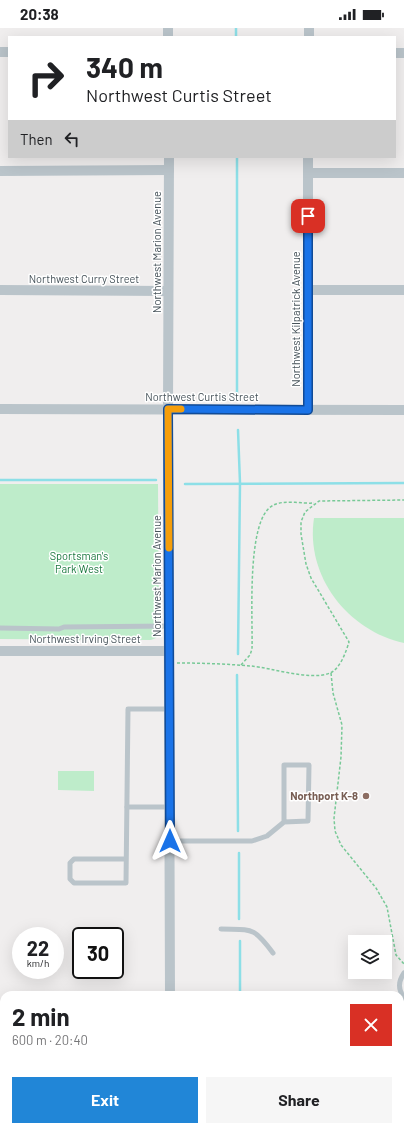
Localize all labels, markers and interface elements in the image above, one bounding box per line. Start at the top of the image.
text: 20:38 [20,5,59,23]
text: 340 m [86,50,163,84]
icon: right [20,52,72,104]
text: Northwest Curtis Street [86,84,272,106]
icon: left [61,128,83,150]
text: Then [20,130,53,148]
street label: Northwest Marion Avenue [150,191,163,313]
pin [291,199,325,233]
icon: arrive [297,205,319,227]
street label: Northwest Kilpatrick Avenue [289,251,302,387]
street label: Northwest Curry Street [29,272,139,285]
street label: Northwest Curtis Street [145,390,259,403]
street label: Northwest Marion Avenue [150,515,163,637]
park label: Sportsman's Park West [50,549,108,575]
street label: Northwest Irving Street [29,632,141,645]
place label: Northport K-8 [290,789,358,802]
marker: Northport K-8 [361,791,371,801]
position arrow [149,820,191,862]
speed limit sign: 30 [72,927,124,979]
map controls [348,935,392,979]
button: layers [348,935,392,979]
text: 22 [27,936,49,960]
text: km/h [27,957,49,969]
text: 2 min [12,1002,70,1031]
button: close [350,1004,392,1046]
text: 600 m · 20:40 [12,1032,88,1048]
button: Exit [12,1077,198,1123]
button: Share [206,1077,392,1123]

